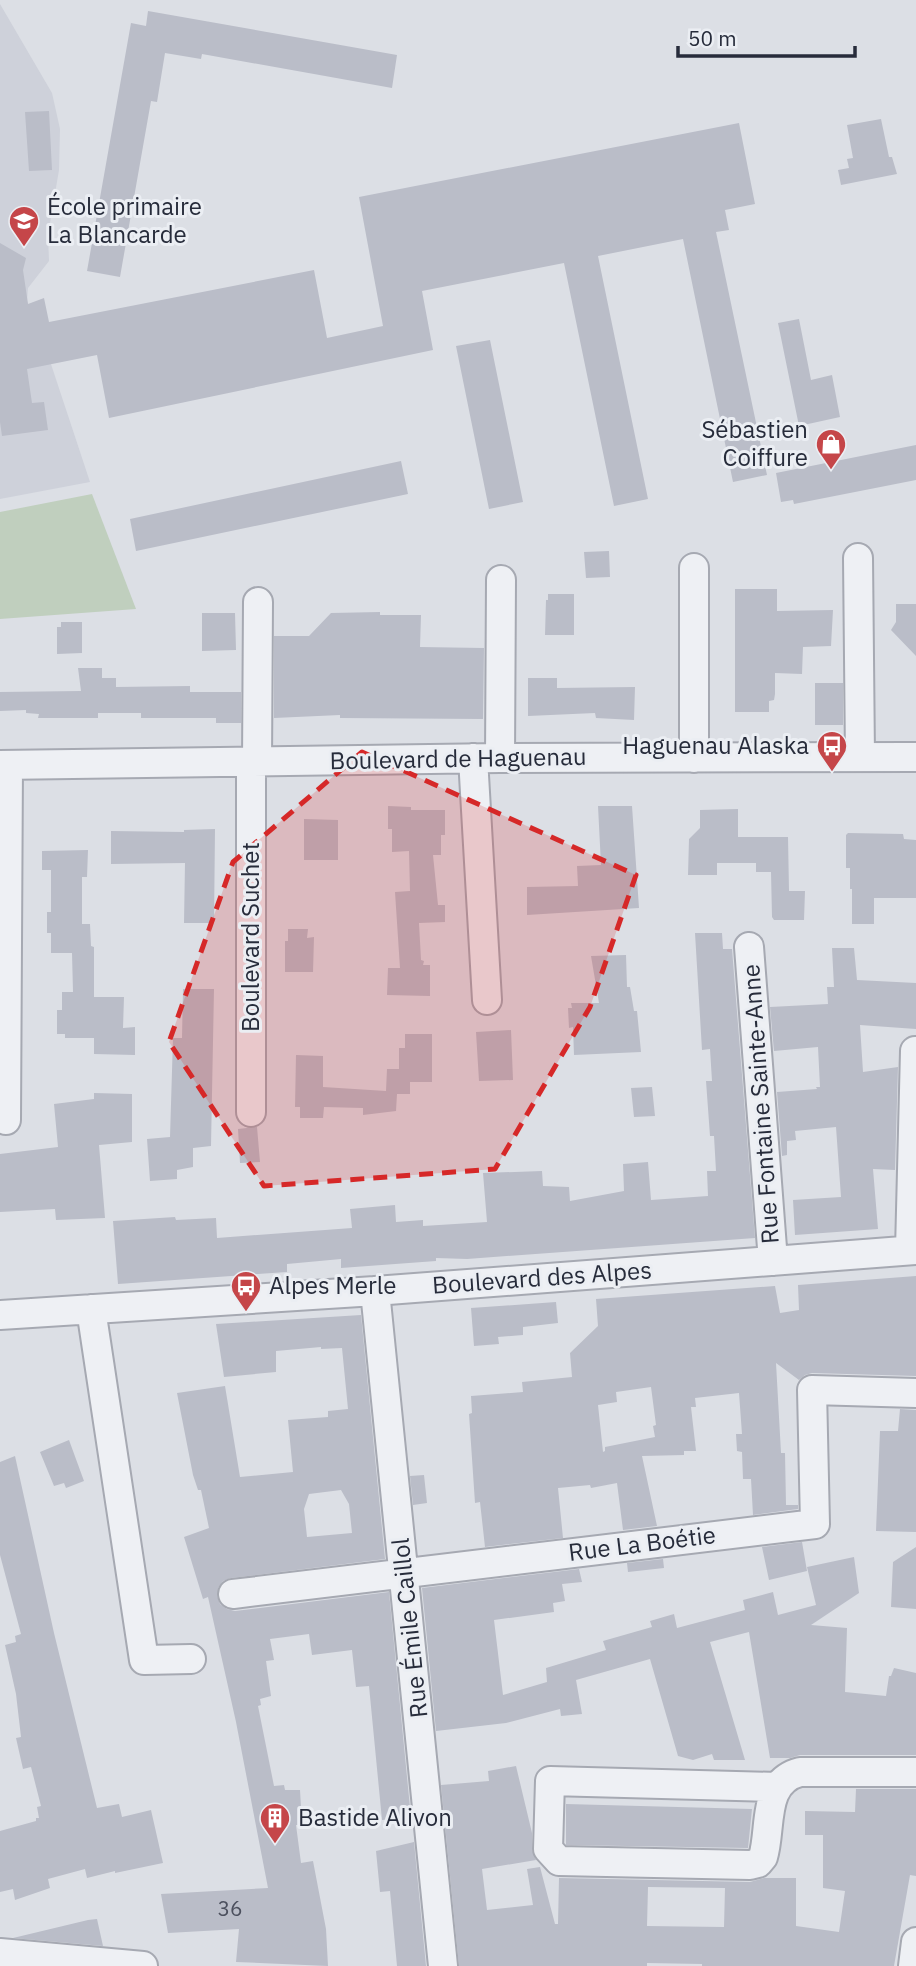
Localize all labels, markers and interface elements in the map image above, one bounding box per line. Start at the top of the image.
scale bar [678,14,855,58]
text: 50 m [688,24,737,52]
place label: École primaire La Blancarde [47,190,202,250]
school or university icon: École primaire La Blancarde [7,204,41,248]
place label: Sébastien Coiffure [701,413,808,473]
shop icon: Sébastien Coiffure [814,427,848,471]
place label: Haguenau Alaska [622,729,809,761]
bus stop icon: Haguenau Alaska [815,729,849,773]
street label: Boulevard de Haguenau [329,740,587,776]
street label: Boulevard Suchet [234,842,266,1032]
street label: Rue Fontaine Sainte-Anne [734,963,786,1245]
street label: Boulevard des Alpes [431,1253,653,1301]
bus stop icon: Alpes Merle [229,1269,263,1313]
place label: Alpes Merle [269,1269,397,1301]
street label: Rue La Boétie [566,1518,717,1568]
street label: Rue Émile Caillol [384,1537,434,1720]
building icon: Bastide Alivon [258,1801,292,1845]
place label: Bastide Alivon [298,1801,452,1833]
house number: 36 [217,1894,243,1922]

